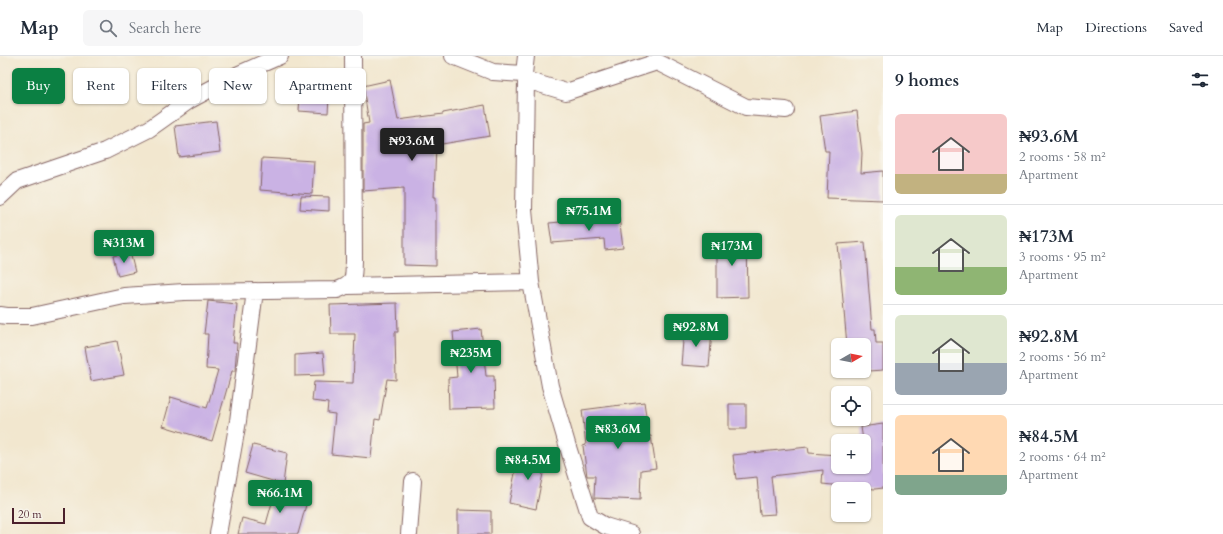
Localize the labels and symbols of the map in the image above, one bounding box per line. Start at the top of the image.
pin: ₦93.6M [379,128,445,162]
pin: ₦75.1M [556,198,622,232]
pin: ₦313M [96,230,152,264]
pin: ₦173M [704,233,760,267]
pin: ₦92.8M [663,314,729,348]
north arrow [831,338,871,378]
pin: ₦235M [443,340,499,374]
pin: ₦83.6M [585,416,651,450]
pin: ₦84.5M [495,447,561,481]
pin: ₦66.1M [247,480,313,514]
scale bar [12,506,65,525]

